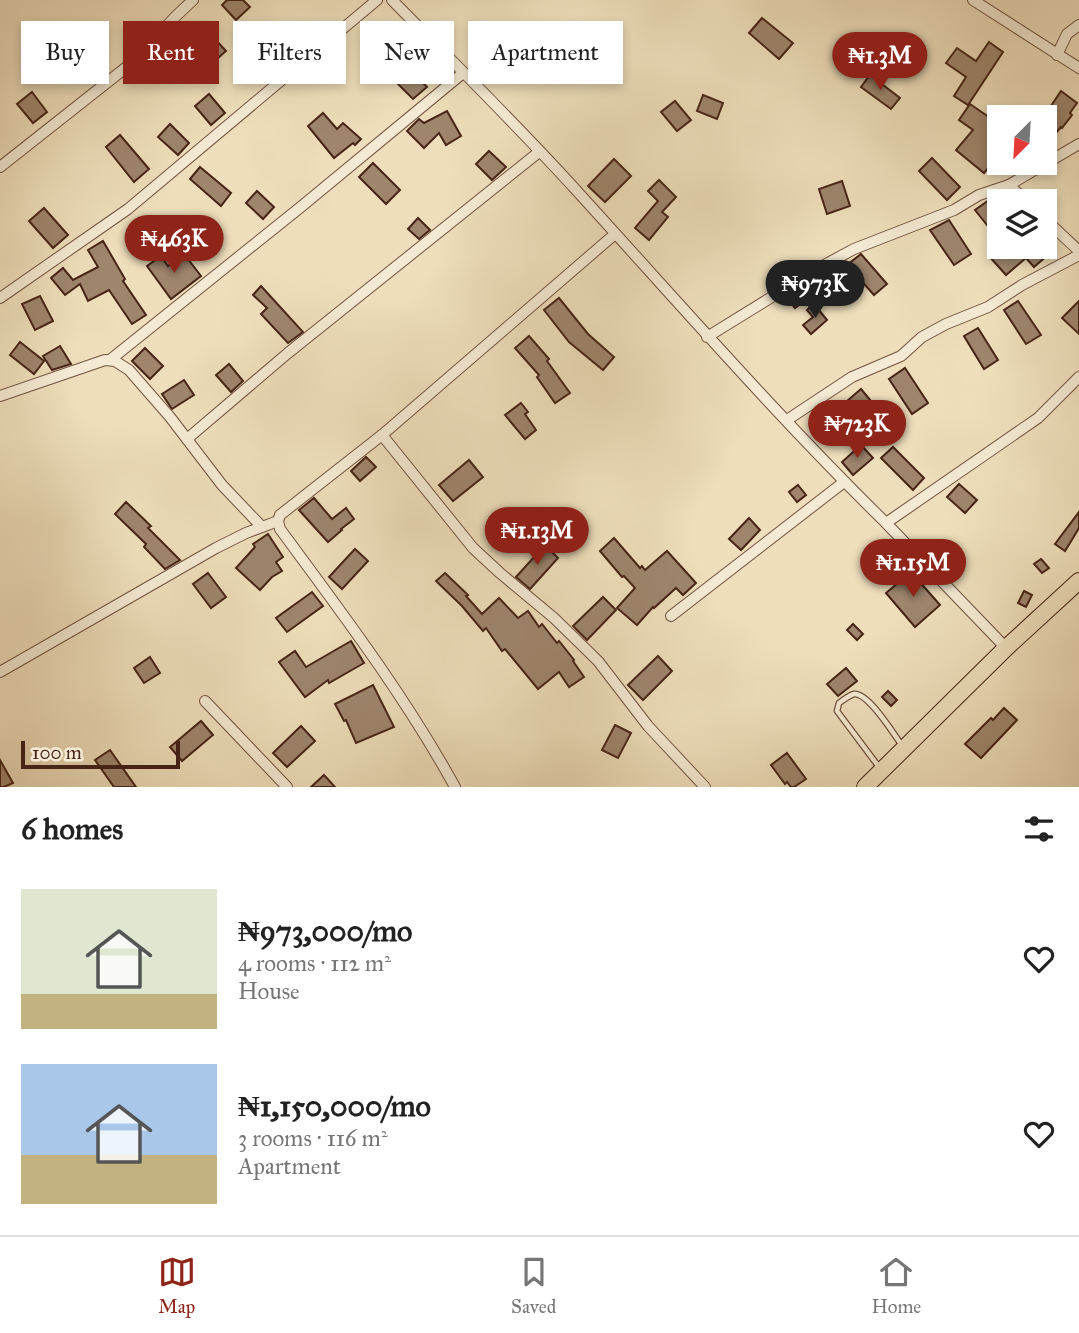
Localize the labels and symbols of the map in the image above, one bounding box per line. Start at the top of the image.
pin: ₦1.3M [831,32,929,92]
north arrow [987,105,1057,175]
pin: ₦463K [125,216,223,275]
pin: ₦973K [766,260,864,320]
pin: ₦723K [808,400,906,460]
pin: ₦1.13M [480,508,594,567]
pin: ₦1.15M [856,540,970,599]
scale bar [21,738,180,770]

